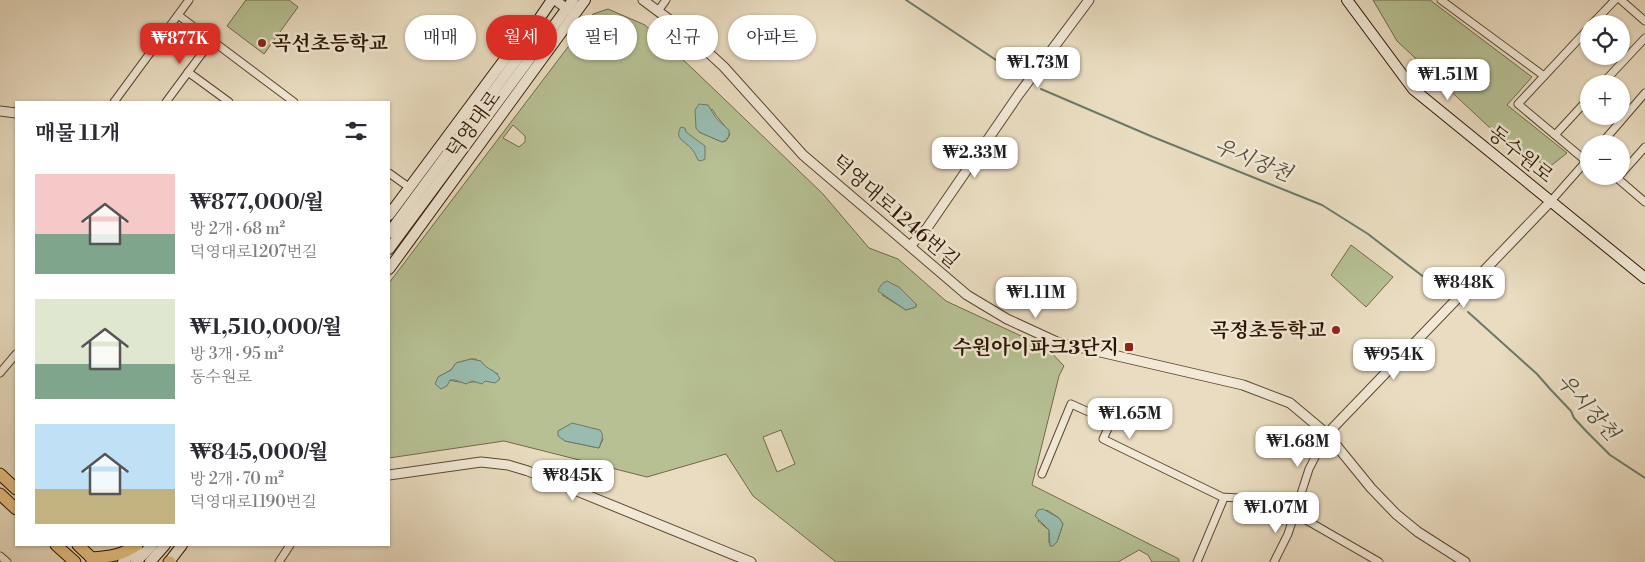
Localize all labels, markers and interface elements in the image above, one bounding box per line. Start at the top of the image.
chip: 매매 [405,15,476,60]
chip: 월세 [486,15,557,60]
chip: 필터 [567,15,637,60]
chip: 신규 [647,15,718,60]
chip: 아파트 [728,15,816,60]
map controls [1580,15,1630,185]
button: locate [1580,15,1630,65]
pin: ₩877K [145,22,215,65]
text: ₩877K [151,29,209,49]
place label: 곡선초등학교 [272,32,389,57]
marker: 곡선초등학교 [256,37,268,49]
pin: ₩1.73M [997,46,1079,89]
text: ₩1.73M [1007,53,1069,73]
pin: ₩1.51M [1407,58,1489,101]
text: ₩1.51M [1418,65,1478,85]
button: + [1580,75,1630,125]
street label: 덕영대로 [441,86,507,163]
icon: filters [342,117,370,145]
text: 매물 11개 [35,121,120,147]
street label: 동수원로 [1482,121,1558,189]
water label: 우시장천 [1210,134,1297,189]
button: − [1580,135,1630,185]
pin: ₩2.33M [934,136,1016,179]
text: ₩2.33M [943,143,1007,163]
street label: 덕영대로1246번길 [826,150,964,274]
text: ₩877,000/월 [190,190,324,216]
icon: home [75,194,135,254]
text: 방 2개 · 68 m² [190,219,285,239]
text: 덕영대로1207번길 [190,242,318,262]
pin: ₩848K [1429,266,1499,309]
text: ₩848K [1434,273,1494,293]
pin: ₩1.11M [995,276,1077,319]
text: ₩1.11M [1007,283,1066,303]
text: ₩1,510,000/월 [190,315,342,341]
icon: home [75,319,135,379]
place label: 곡정초등학교 [1210,319,1327,344]
marker: 곡정초등학교 [1330,324,1342,336]
place label: 수원아이파크3단지 [952,336,1119,361]
pin: ₩954K [1359,338,1429,381]
marker: 수원아이파크3단지 [1123,341,1135,353]
text: 방 3개 · 95 m² [190,344,284,364]
text: ₩954K [1364,345,1424,365]
text: 동수원로 [190,367,252,387]
water label: 우시장천 [1550,369,1625,448]
pin: ₩1.65M [1089,398,1171,440]
text: ₩1.65M [1099,404,1162,424]
pin: ₩1.68M [1257,426,1339,468]
text: ₩1.68M [1266,432,1330,452]
text: ₩845,000/월 [190,440,328,466]
icon: home [75,444,135,504]
pin: ₩845K [538,460,608,502]
text: ₩845K [543,466,603,486]
text: 방 2개 · 70 m² [190,469,284,489]
text: 덕영대로1190번길 [190,492,317,512]
pin: ₩1.07M [1235,492,1317,534]
text: ₩1.07M [1244,498,1308,518]

